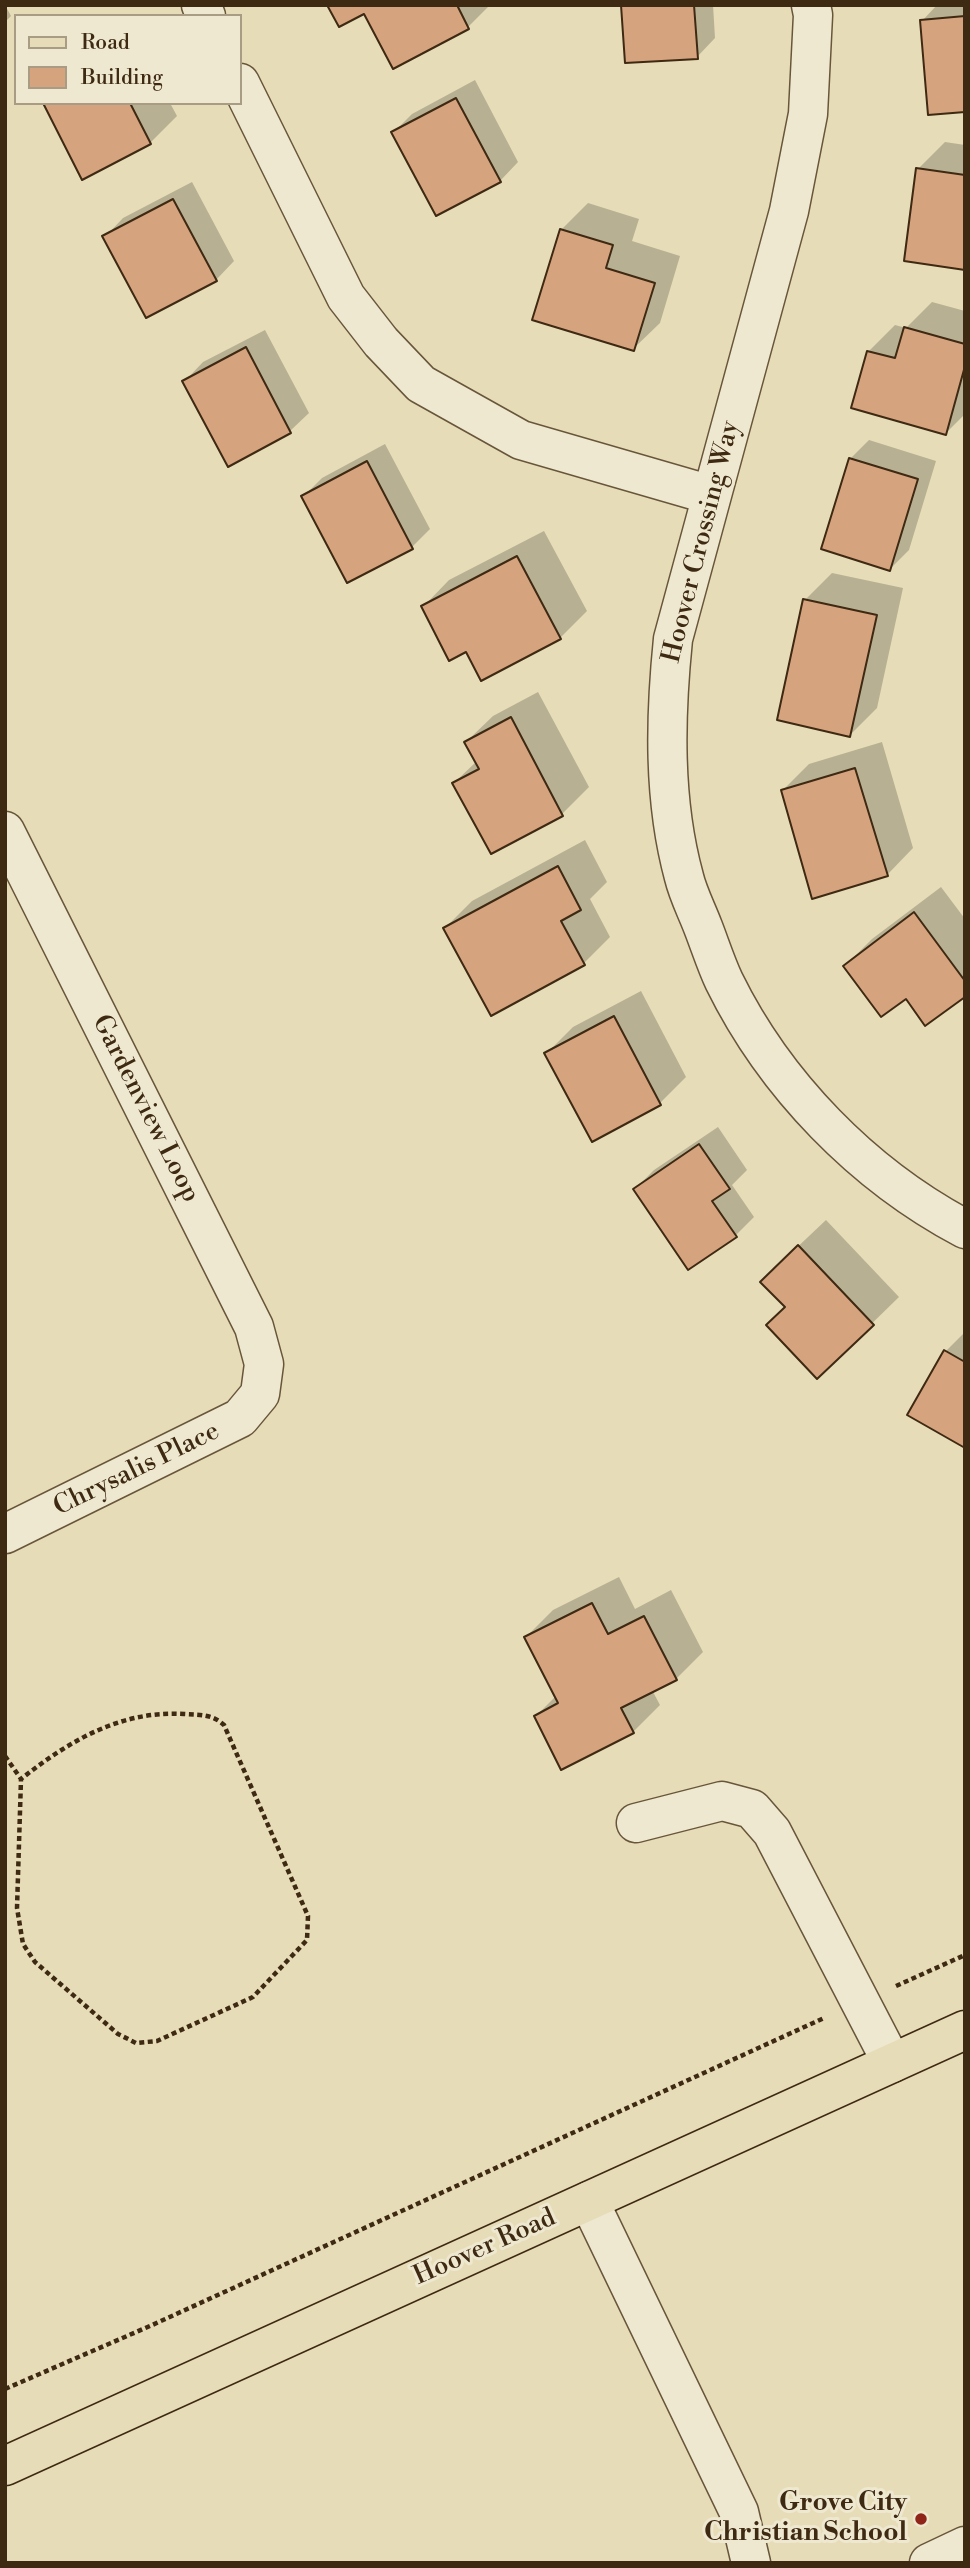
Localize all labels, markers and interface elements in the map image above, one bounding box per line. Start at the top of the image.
legend [14,14,242,105]
text: Road [81,30,130,56]
text: Building [81,65,163,91]
street label: Hoover Crossing Way [657,418,747,666]
street label: Gardenview Loop [84,1010,206,1208]
street label: Chrysalis Place [49,1416,225,1524]
street label: Hoover Road [409,2203,561,2293]
place label: Grove City Christian School [704,2488,907,2550]
marker: Grove City Christian School [913,2511,929,2527]

